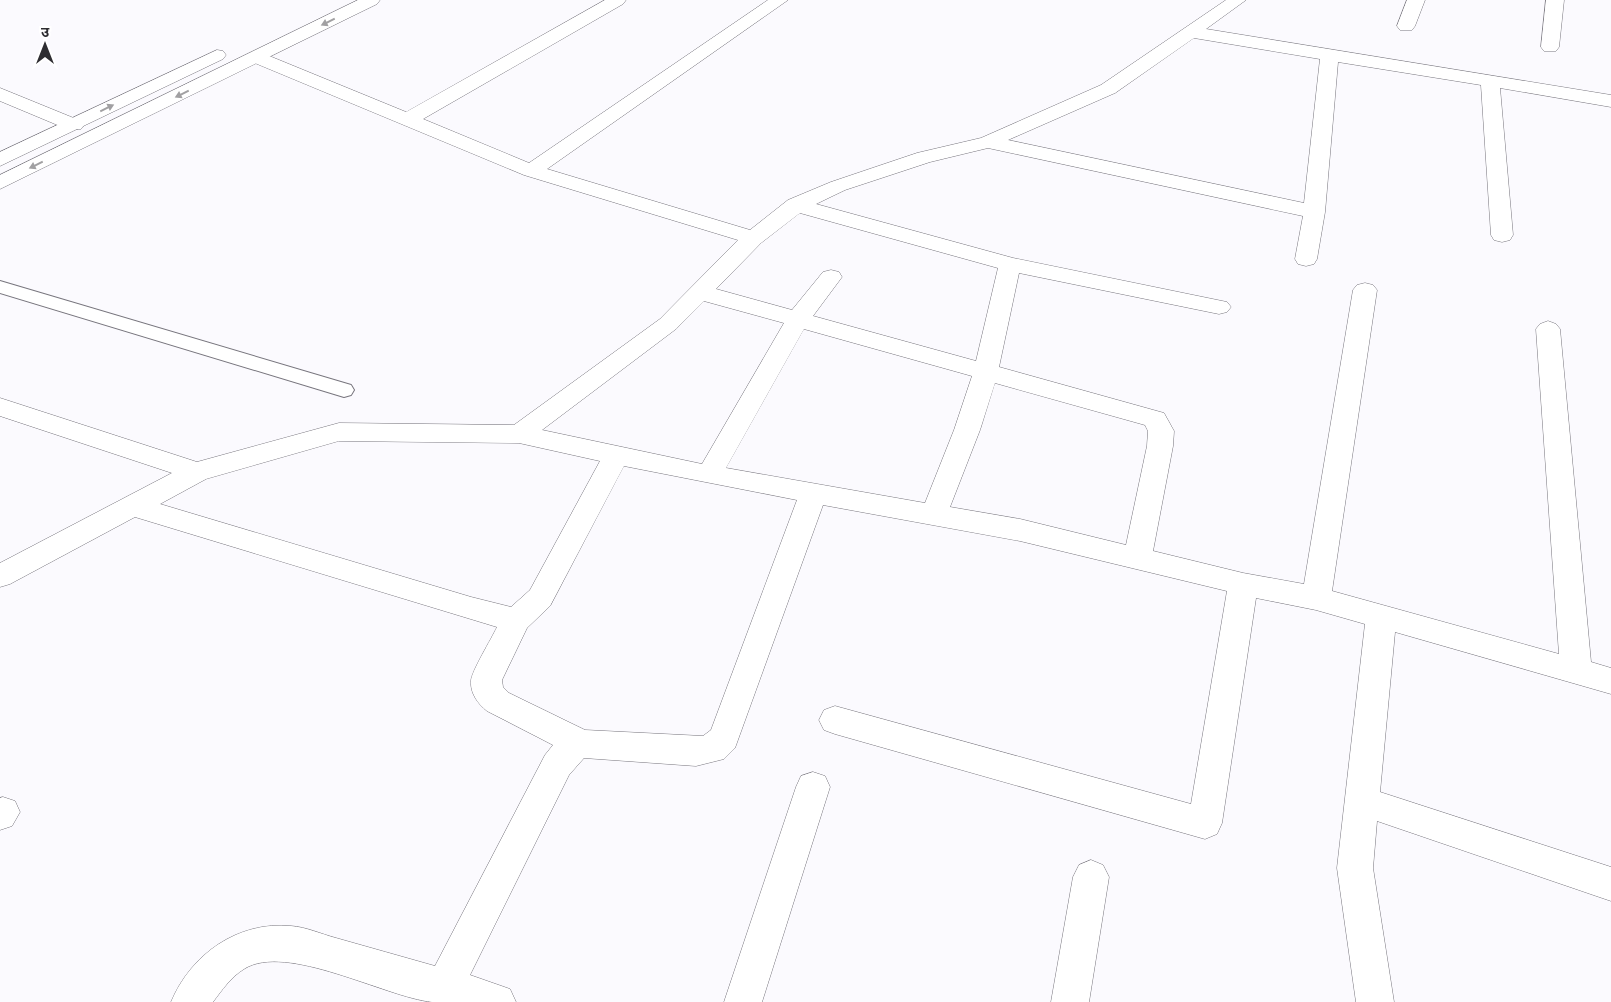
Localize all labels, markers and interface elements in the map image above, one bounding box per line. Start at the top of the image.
one-way arrow [320,17,335,26]
north arrow [20,20,70,70]
text: उ [41,23,50,42]
one-way arrow [175,90,189,98]
one-way arrow [100,104,114,112]
one-way arrow [29,162,43,170]

